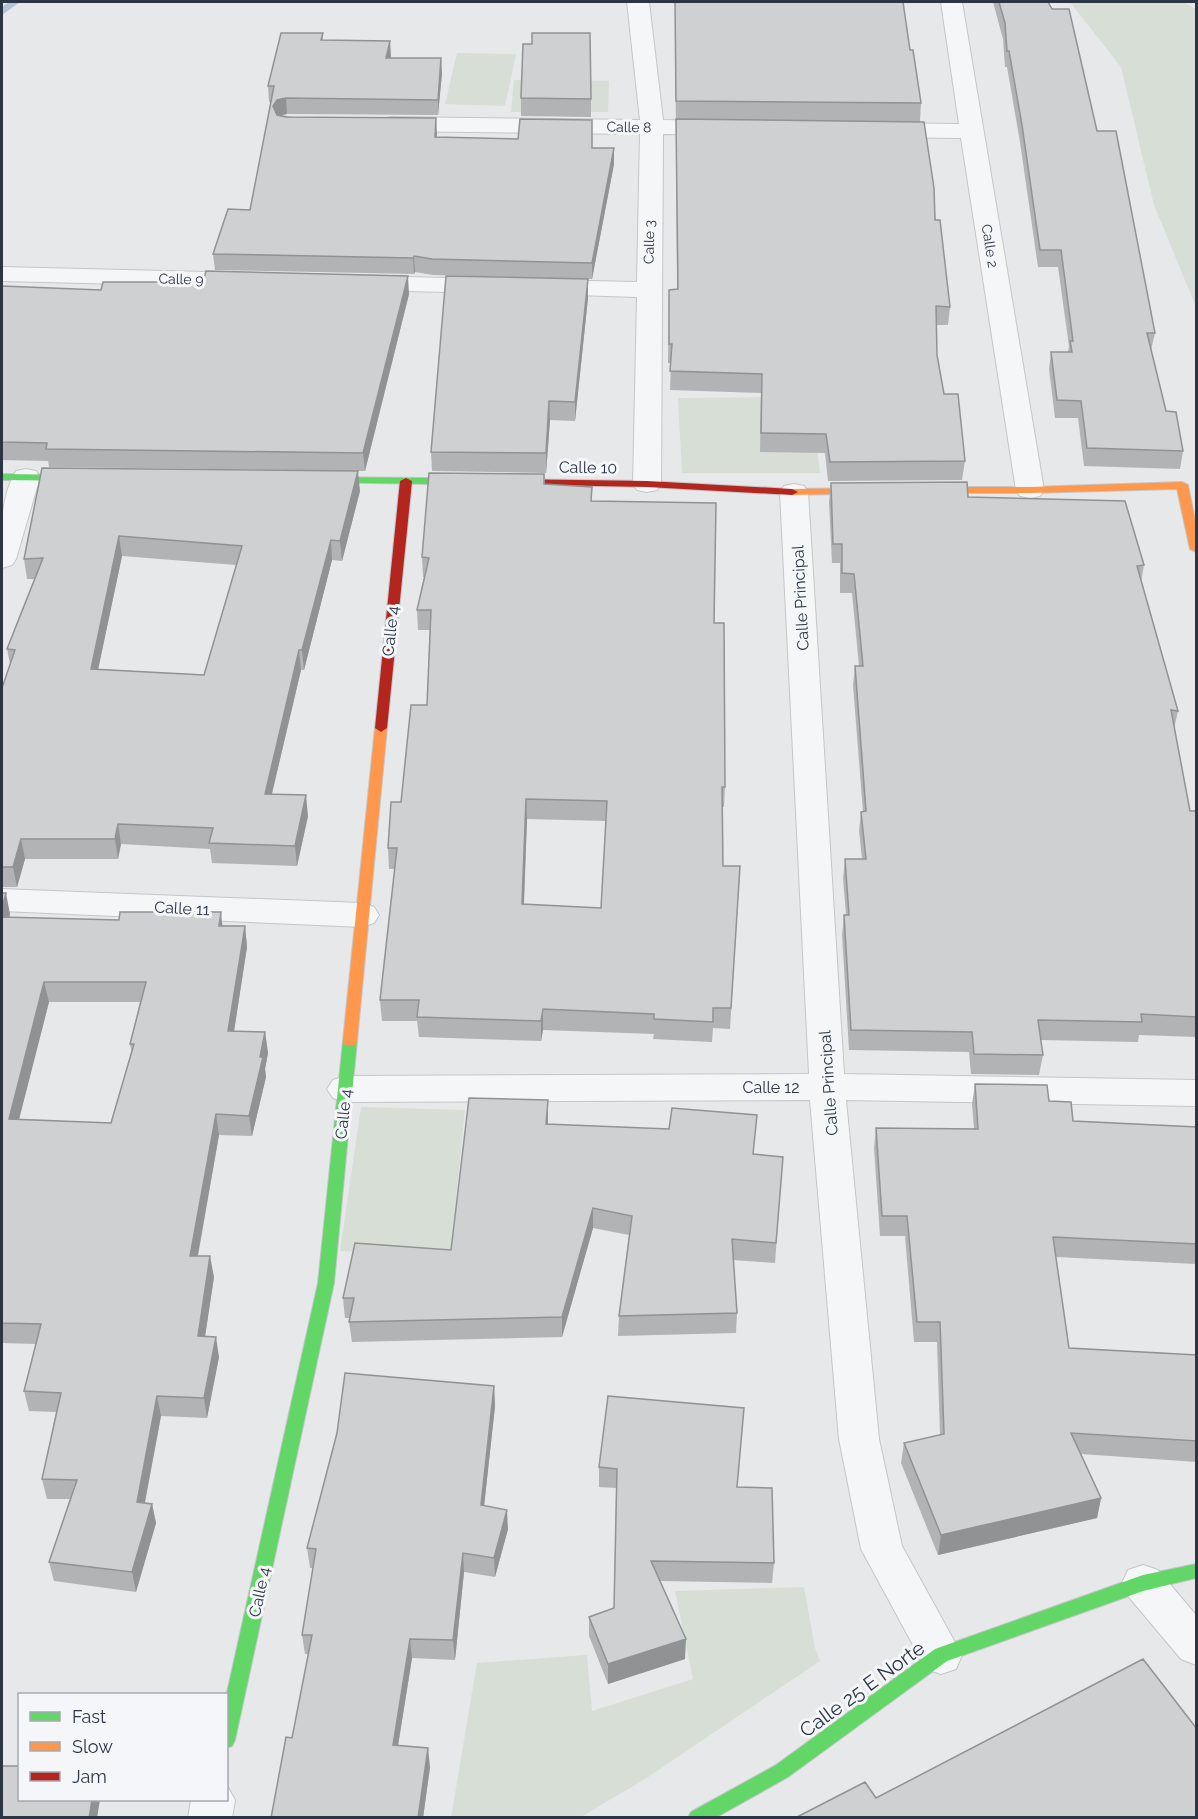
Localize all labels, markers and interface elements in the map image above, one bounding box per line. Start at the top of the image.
street label: Calle 8 [606,119,652,135]
street label: Calle 3 [641,220,657,264]
street label: Calle 2 [979,223,1001,269]
street label: Calle 9 [158,271,204,287]
street label: Calle 10 [559,457,617,478]
street label: Calle Principal [788,544,813,651]
street label: Calle 4 [378,605,403,657]
street label: Calle 11 [154,898,210,919]
street label: Calle Principal [815,1029,842,1136]
street label: Calle 12 [742,1078,800,1097]
street label: Calle 4 [331,1088,356,1140]
street label: Calle 4 [245,1565,274,1619]
street label: Calle 25 E Norte [795,1635,929,1742]
legend [18,1693,228,1801]
text: Fast [72,1706,106,1727]
text: Slow [72,1736,113,1757]
text: Jam [72,1766,107,1787]

